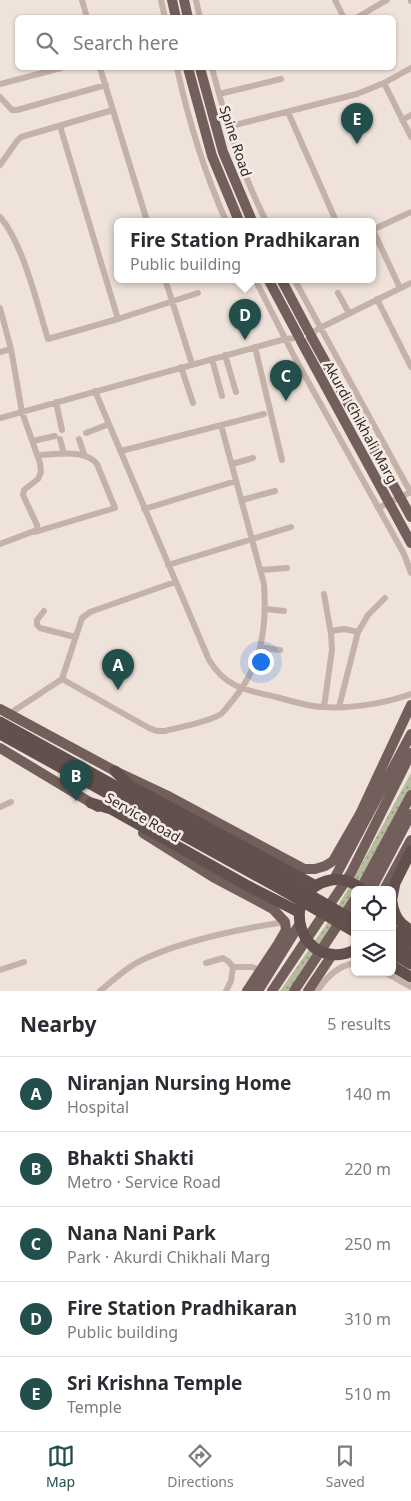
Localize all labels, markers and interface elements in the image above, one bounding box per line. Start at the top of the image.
search box [15,15,396,70]
icon: search [33,29,61,57]
text: Search here [73,30,179,56]
street label: Spine Road [216,103,256,179]
pin: E [341,103,373,144]
popup [114,218,376,283]
text: Fire Station Pradhikaran [130,227,360,253]
text: Public building [130,253,241,275]
pin: D [229,299,261,340]
street label: Akurdi Chikhali Marg [319,357,403,487]
pin: C [270,360,302,401]
pin: A [102,649,134,690]
your location [248,649,274,675]
pin: B [60,760,92,801]
street label: Service Road [102,788,184,846]
map controls [351,886,396,976]
button: locate [351,886,396,931]
button: layers [351,931,396,976]
text: Nearby [20,1010,96,1038]
text: 5 results [327,1013,391,1035]
text: Niranjan Nursing Home [67,1070,291,1096]
text: A [30,1083,42,1105]
text: 140 m [344,1083,391,1105]
text: Hospital [67,1096,129,1118]
text: Bhakti Shakti [67,1145,194,1171]
text: B [31,1158,41,1180]
text: 220 m [344,1158,391,1180]
text: Metro · Service Road [67,1171,221,1193]
text: Nana Nani Park [67,1220,216,1246]
text: C [31,1233,41,1255]
text: 250 m [344,1233,391,1255]
text: Park · Akurdi Chikhali Marg [67,1246,270,1268]
text: Fire Station Pradhikaran [67,1295,297,1321]
text: D [30,1308,42,1330]
text: 310 m [344,1308,391,1330]
text: Public building [67,1321,178,1343]
text: Sri Krishna Temple [67,1370,242,1396]
text: E [32,1383,40,1405]
text: 510 m [344,1383,391,1405]
text: Temple [67,1396,122,1418]
tab: Map [46,1442,75,1491]
tab: Directions [167,1442,234,1491]
tab: Saved [326,1442,365,1491]

